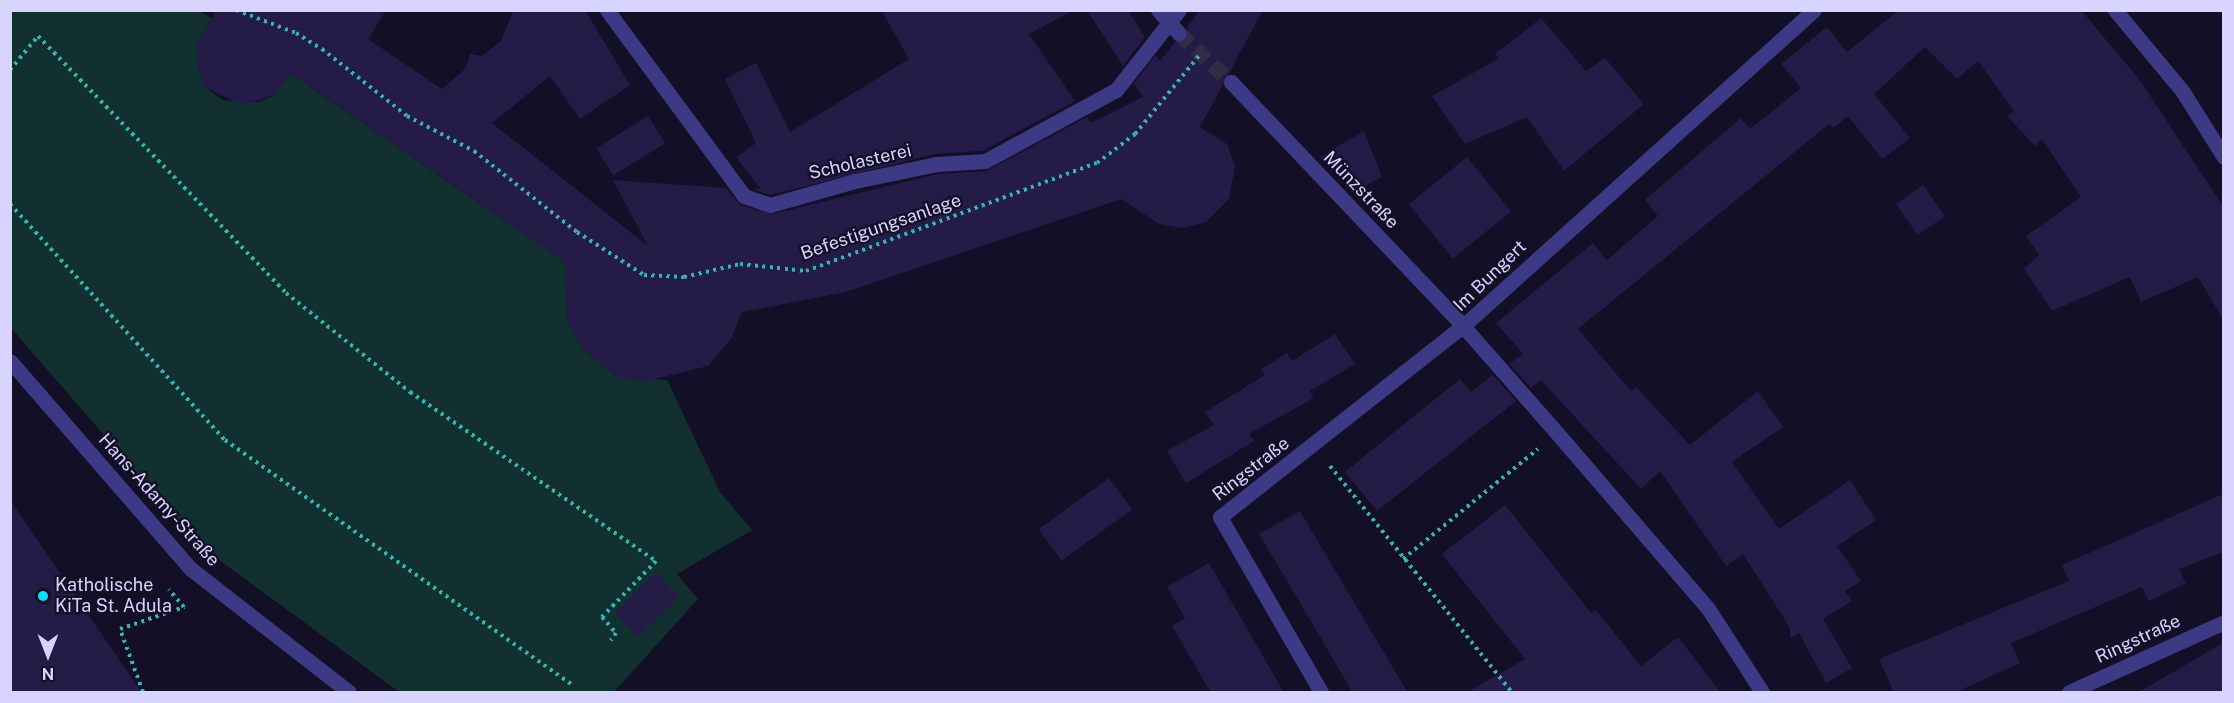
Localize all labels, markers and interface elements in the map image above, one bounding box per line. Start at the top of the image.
street label: Scholasterei [806,140,914,184]
street label: Münzstraße [1319,147,1403,233]
street label: Befestigungsanlage [798,189,964,265]
street label: Im Bungert [1449,236,1531,316]
street label: Hans-Adamy-Straße [94,429,224,571]
street label: Ringstraße [1208,432,1294,506]
place label: Katholische KiTa St. Adula [55,575,172,618]
marker: Katholische KiTa St. Adula [36,589,50,603]
street label: Ringstraße [2092,610,2184,668]
north arrow [18,625,78,685]
text: N [42,664,54,683]

